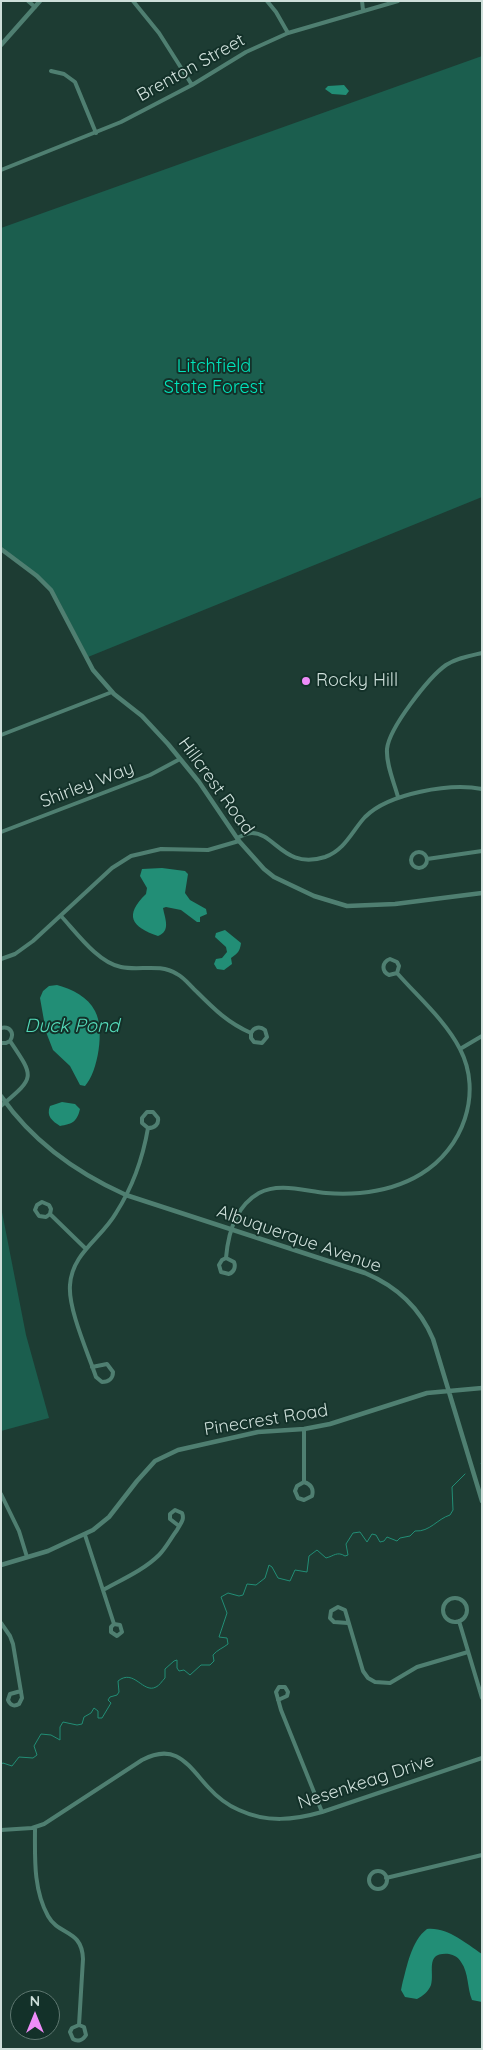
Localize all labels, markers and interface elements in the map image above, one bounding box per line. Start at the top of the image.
street label: Brenton Street [133,29,249,107]
park label: Litchfield State Forest [164,356,264,398]
place label: Rocky Hill [316,670,398,692]
marker: Rocky Hill [300,675,312,687]
street label: Hillcrest Road [173,733,259,839]
street label: Shirley Way [37,757,137,813]
water label: Duck Pond [25,1015,119,1037]
street label: Albuquerque Avenue [214,1201,384,1277]
street label: Pinecrest Road [202,1400,330,1440]
street label: Nesenkeag Drive [295,1750,437,1814]
north arrow [10,1990,60,2040]
text: N [30,1992,40,2010]

